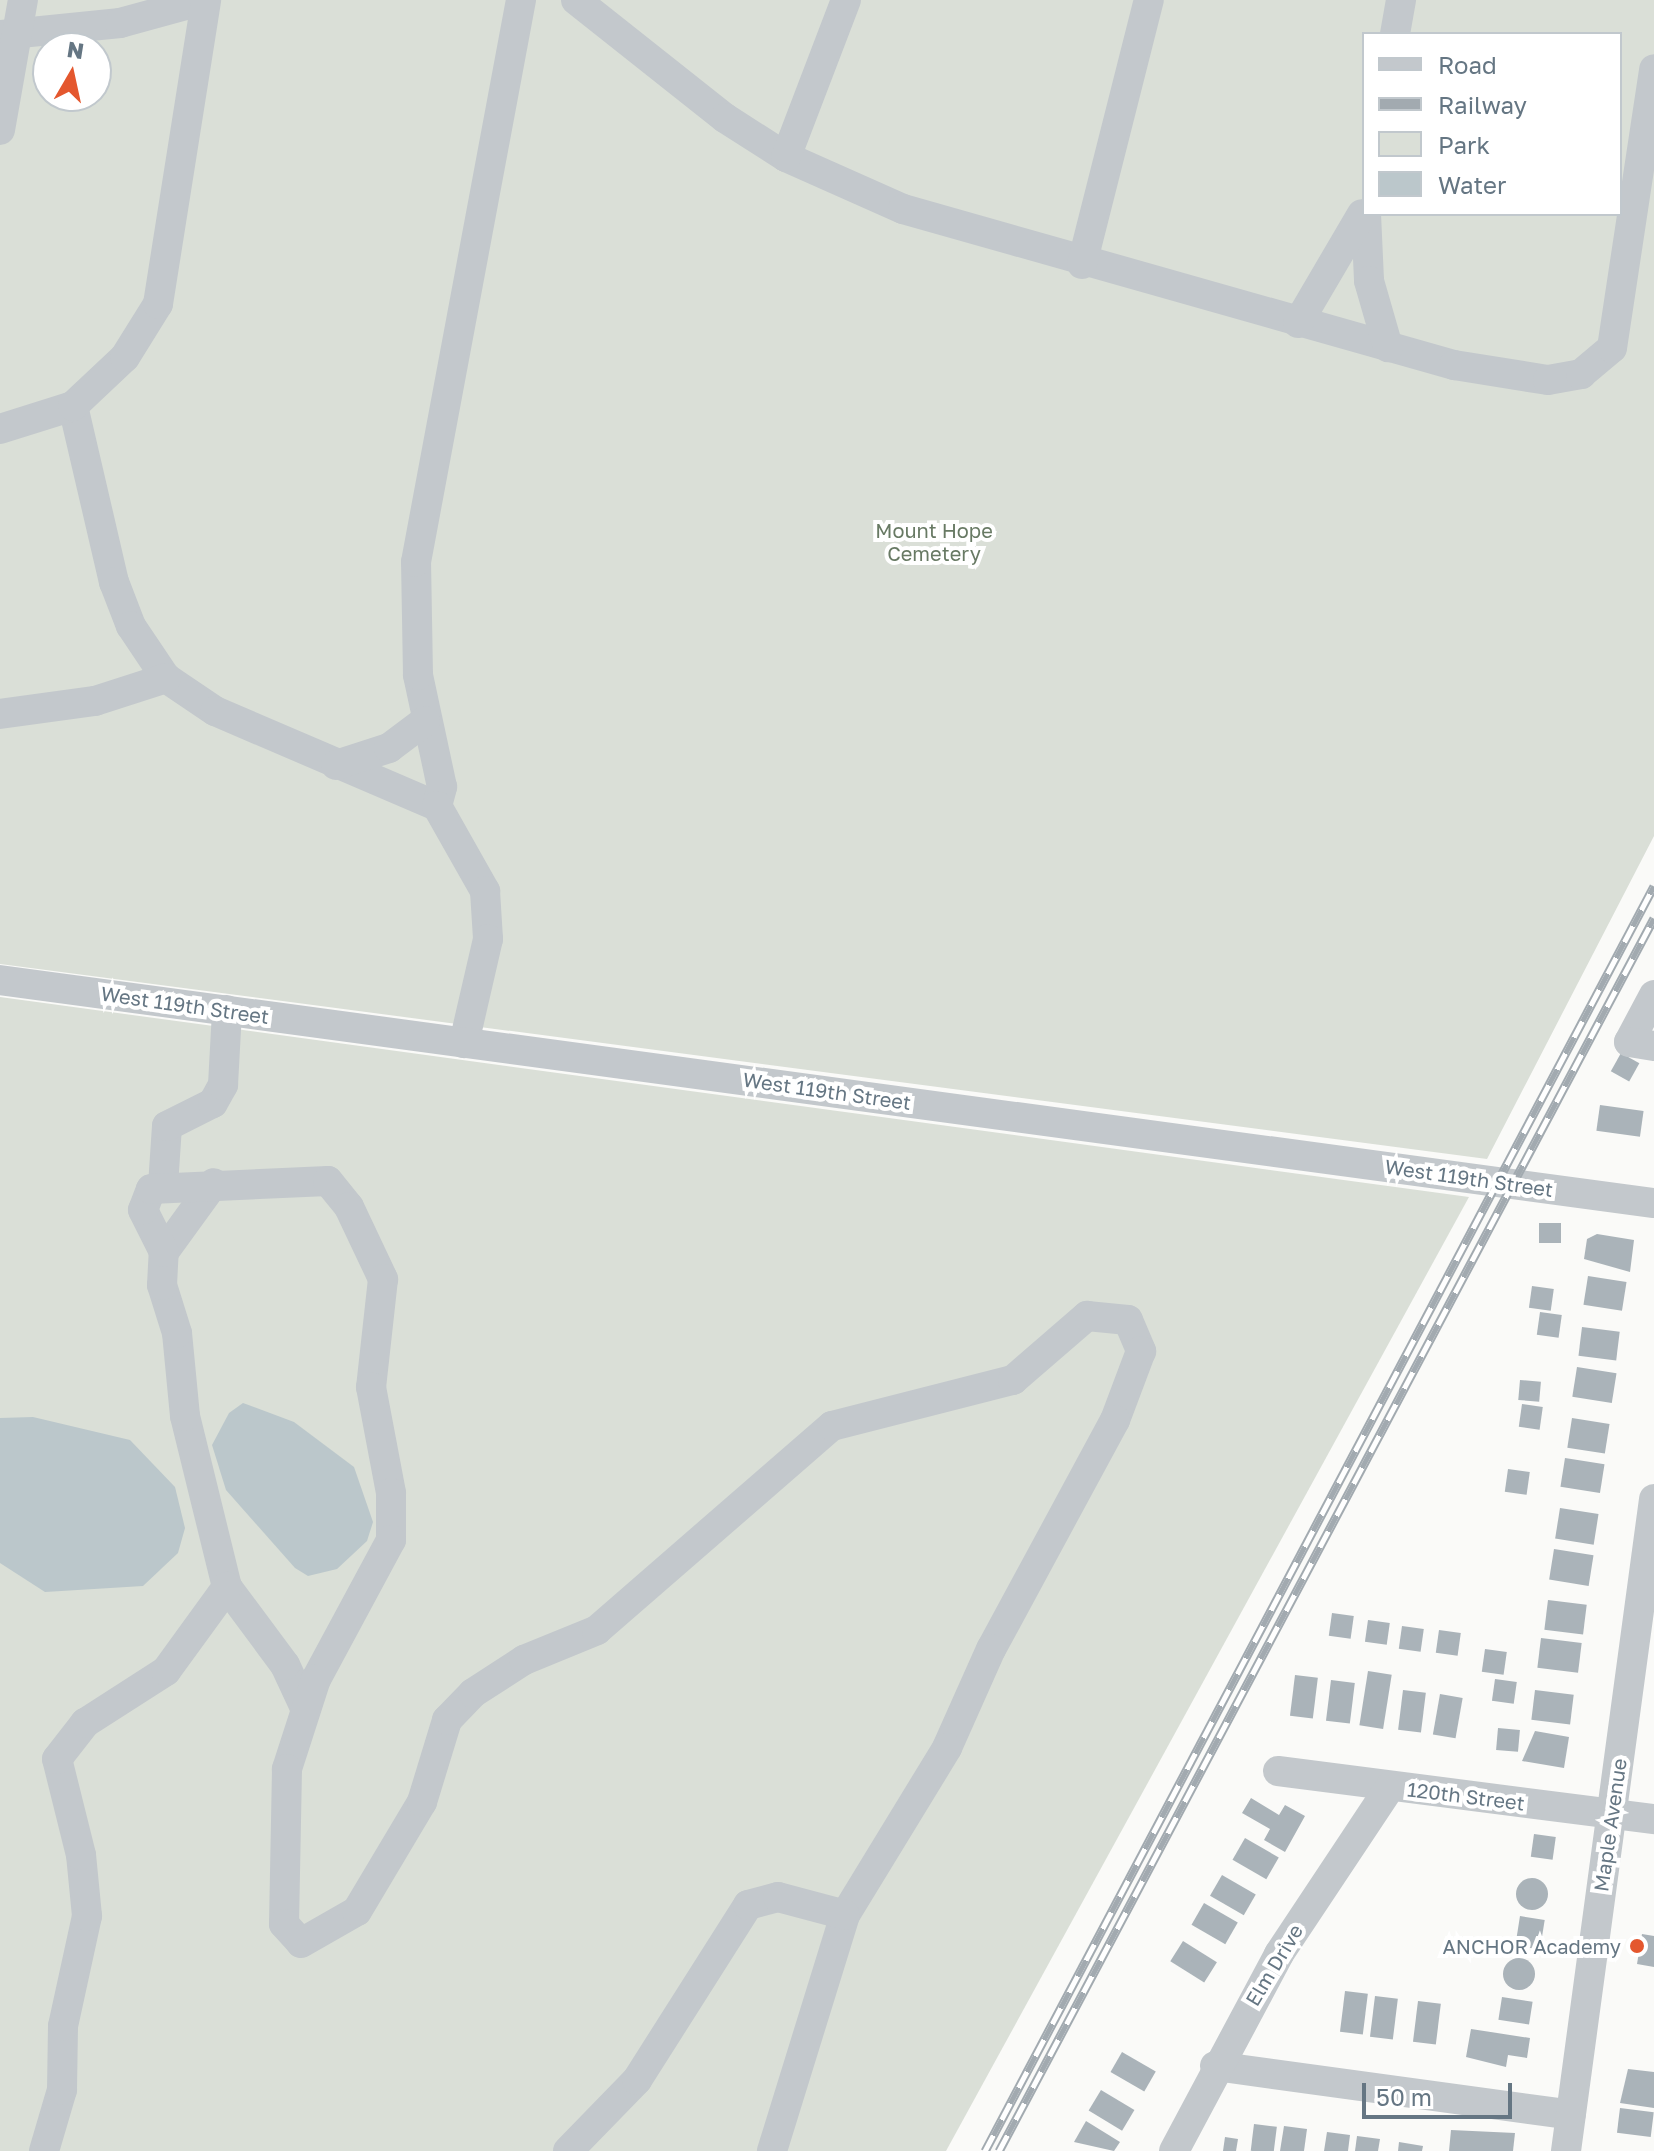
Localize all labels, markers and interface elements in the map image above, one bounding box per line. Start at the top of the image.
north arrow [32,32,112,112]
legend [1362,32,1622,216]
text: N [65,35,86,64]
text: Road [1438,50,1497,79]
text: Railway [1438,90,1527,119]
text: Park [1438,130,1490,159]
text: Water [1438,170,1506,199]
park label: Mount Hope Cemetery [875,518,993,565]
street label: West 119th Street [99,981,271,1029]
street label: West 119th Street [741,1067,913,1115]
street label: West 119th Street [1383,1154,1555,1202]
street label: Maple Avenue [1589,1757,1631,1893]
street label: 120th Street [1406,1777,1526,1815]
street label: Elm Drive [1240,1920,1308,2010]
place label: ANCHOR Academy [1442,1934,1621,1958]
marker: ANCHOR Academy [1628,1937,1646,1955]
scale bar [1366,2067,1516,2117]
text: 50 m [1376,2082,1432,2111]

